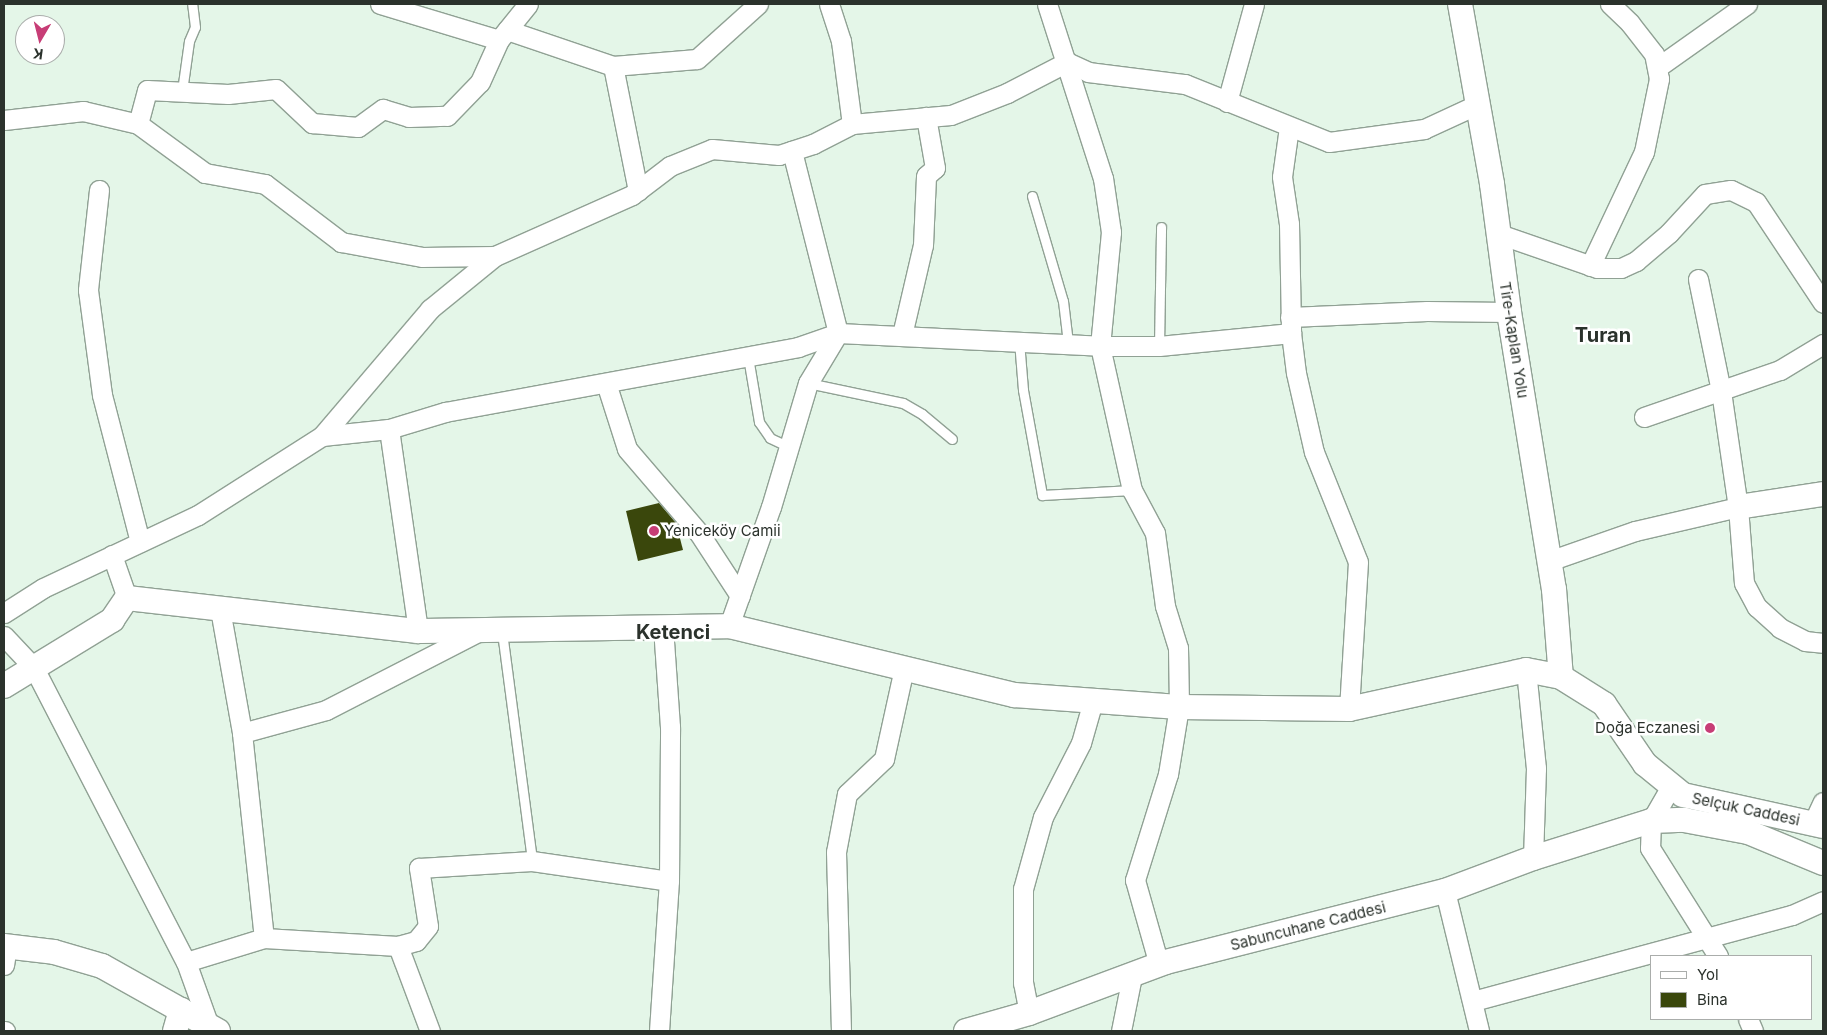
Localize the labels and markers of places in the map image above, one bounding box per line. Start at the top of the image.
place label: Yeniceköy Camii [664,522,781,540]
marker: Yeniceköy Camii [648,525,660,537]
place label: Doğa Eczanesi [1595,719,1700,737]
marker: Doğa Eczanesi [1704,722,1716,734]

